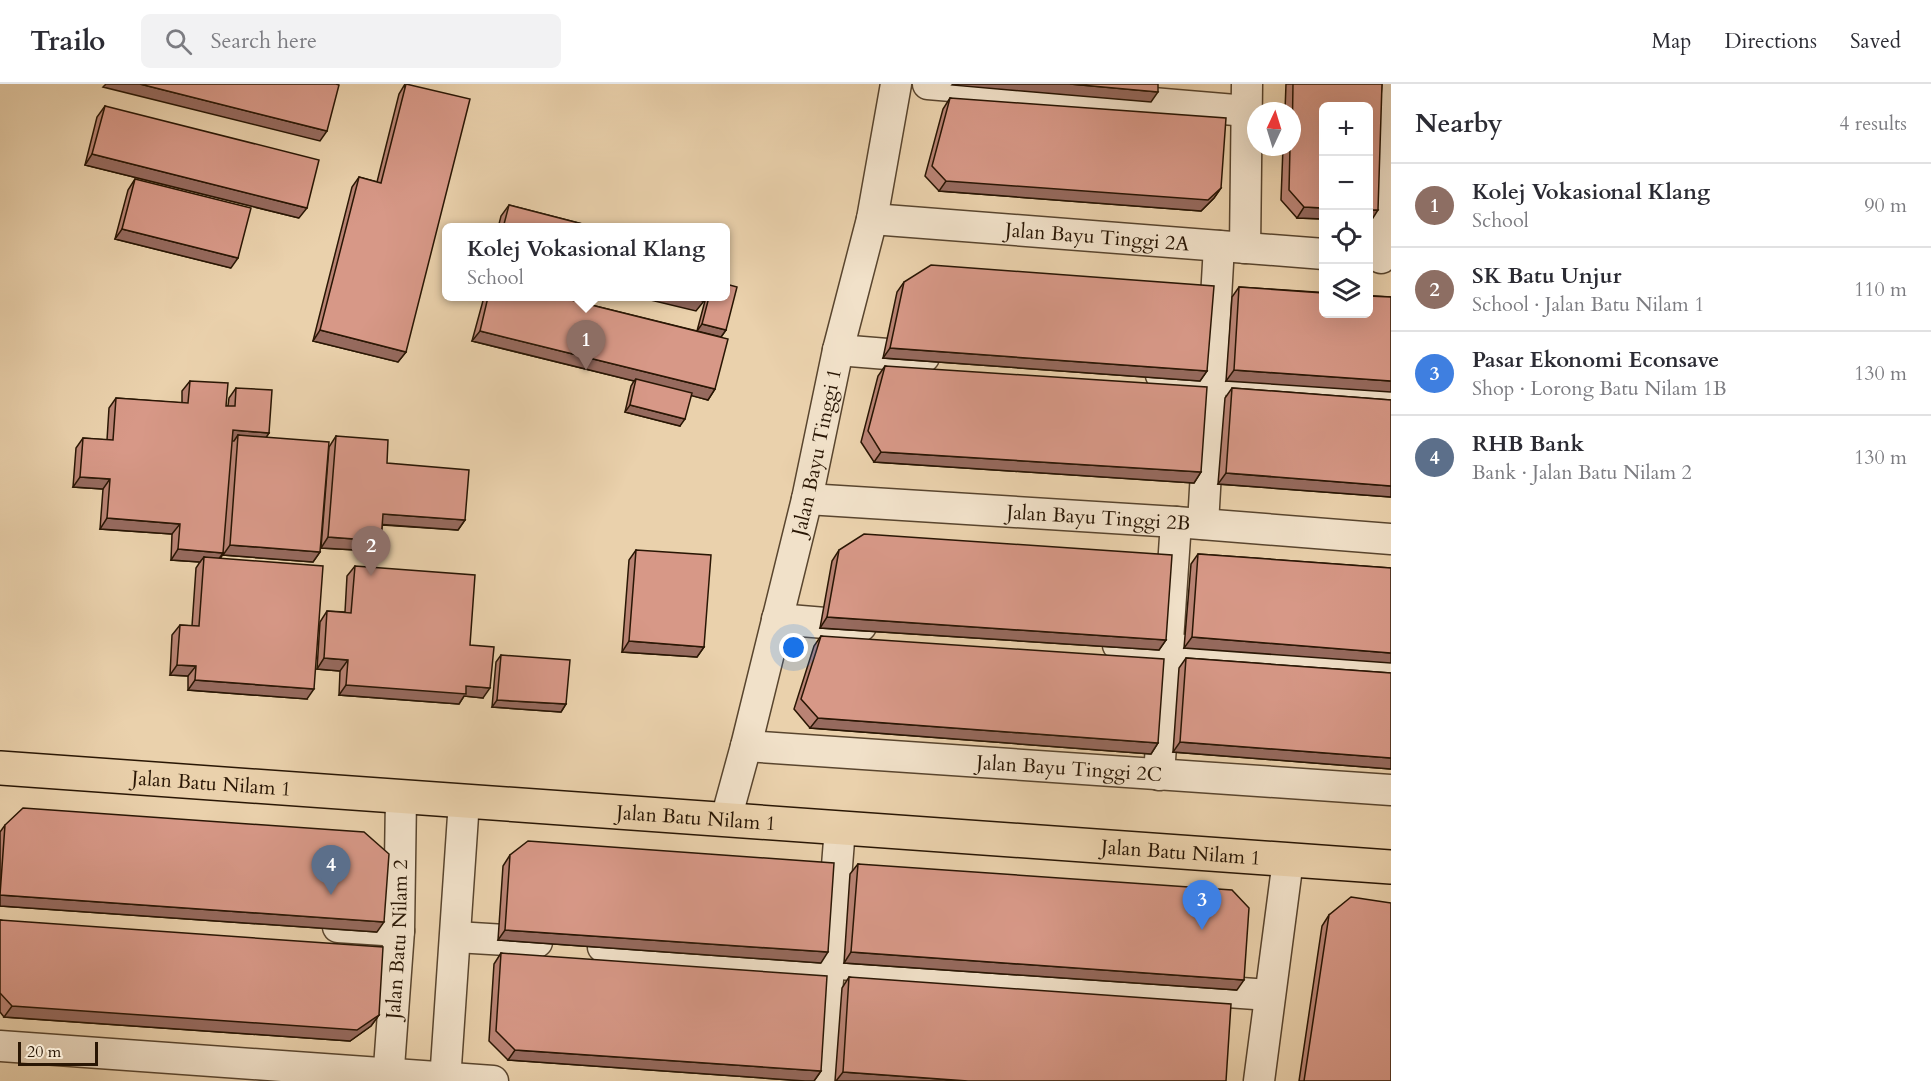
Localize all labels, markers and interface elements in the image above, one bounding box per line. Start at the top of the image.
search box [141,14,561,68]
text: Trailo [30,22,105,60]
icon: search [162,25,195,58]
text: Search here [210,26,317,56]
text: Map [1651,27,1691,56]
text: Directions [1724,27,1817,56]
text: Saved [1850,27,1901,56]
north arrow [1247,102,1301,156]
map controls [1319,102,1373,318]
button: + [1319,102,1373,156]
text: Nearby [1415,106,1503,141]
text: 4 results [1839,110,1907,137]
button: − [1319,156,1373,210]
text: Kolej Vokasional Klang [1472,177,1710,207]
text: 1 [1429,192,1440,219]
text: 90 m [1864,192,1907,219]
text: School [1472,207,1529,234]
button: locate [1319,210,1373,264]
street label: Jalan Bayu Tinggi 2A [1001,216,1191,258]
popup [442,223,730,301]
text: Kolej Vokasional Klang [467,234,705,264]
text: SK Batu Unjur [1472,261,1622,291]
text: School [467,264,524,291]
button: layers [1319,264,1373,318]
text: 2 [1429,276,1440,303]
text: 110 m [1854,276,1907,303]
text: School · Jalan Batu Nilam 1 [1472,291,1704,318]
pin: 1 [566,320,606,370]
text: Pasar Ekonomi Econsave [1472,345,1719,375]
text: 3 [1429,360,1440,387]
text: 130 m [1854,360,1907,387]
street label: Jalan Bayu Tinggi 1 [785,366,848,542]
text: Shop · Lorong Batu Nilam 1B [1472,375,1727,402]
text: RHB Bank [1472,429,1584,459]
text: 4 [1429,444,1440,471]
text: 130 m [1854,444,1907,471]
text: Bank · Jalan Batu Nilam 2 [1472,459,1692,486]
street label: Jalan Bayu Tinggi 2B [1003,498,1191,537]
pin: 2 [352,526,391,576]
your location [779,633,808,662]
street label: Jalan Bayu Tinggi 2C [973,749,1163,788]
street label: Jalan Batu Nilam 1 [128,764,292,803]
street label: Jalan Batu Nilam 1 [613,799,777,837]
street label: Jalan Batu Nilam 1 [1097,833,1262,872]
pin: 4 [312,846,350,895]
street label: Jalan Batu Nilam 2 [379,859,414,1023]
pin: 3 [1182,880,1222,930]
scale bar [18,1039,98,1066]
text: 20 m [27,1041,61,1063]

